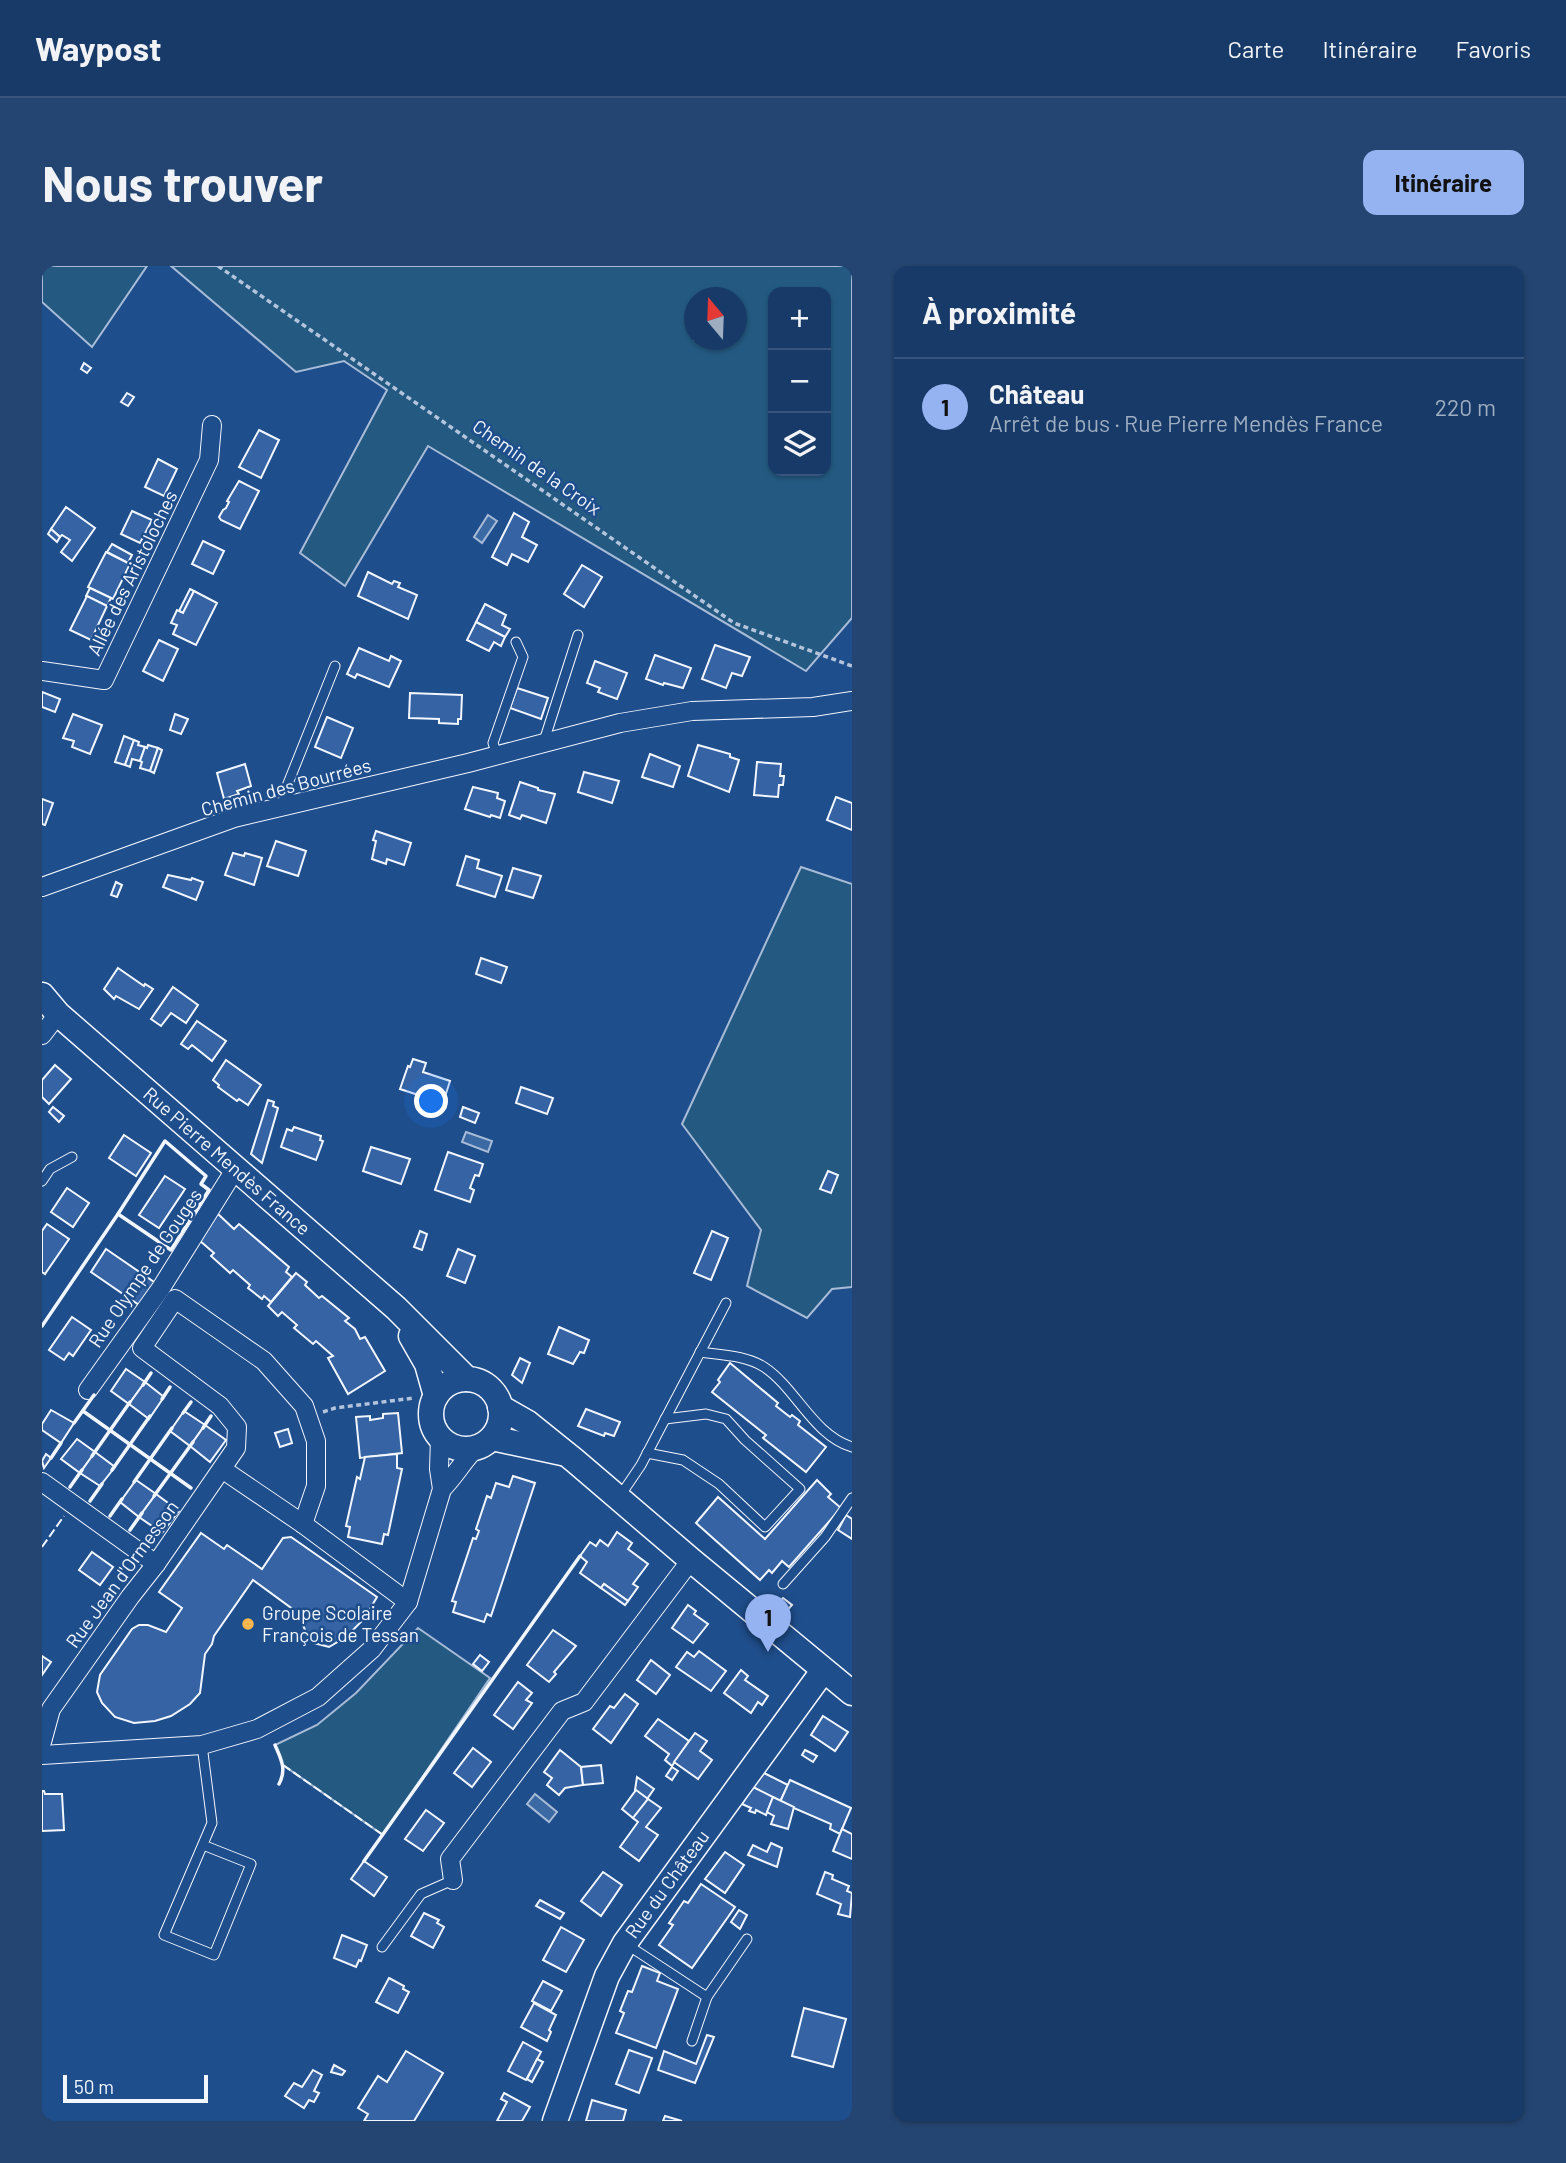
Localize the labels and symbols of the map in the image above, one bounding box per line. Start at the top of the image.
north arrow [684,287,747,350]
street label: Chemin de la Croix [469,414,606,519]
street label: Allée des Aristoloches [82,486,182,659]
street label: Chemin des Bourrées [198,753,373,820]
street label: Rue Pierre Mendès France [139,1082,316,1239]
your location [414,1084,448,1118]
street label: Rue Olympe de Gouges [83,1184,206,1351]
street label: Rue Jean d'Ormesson [60,1496,183,1652]
pin: 1 [745,1594,791,1652]
place label: Groupe Scolaire François de Tessan [262,1601,419,1646]
marker: Groupe Scolaire François de Tessan [240,1616,256,1632]
street label: Rue du Château [620,1825,714,1942]
scale bar [63,2072,208,2104]

